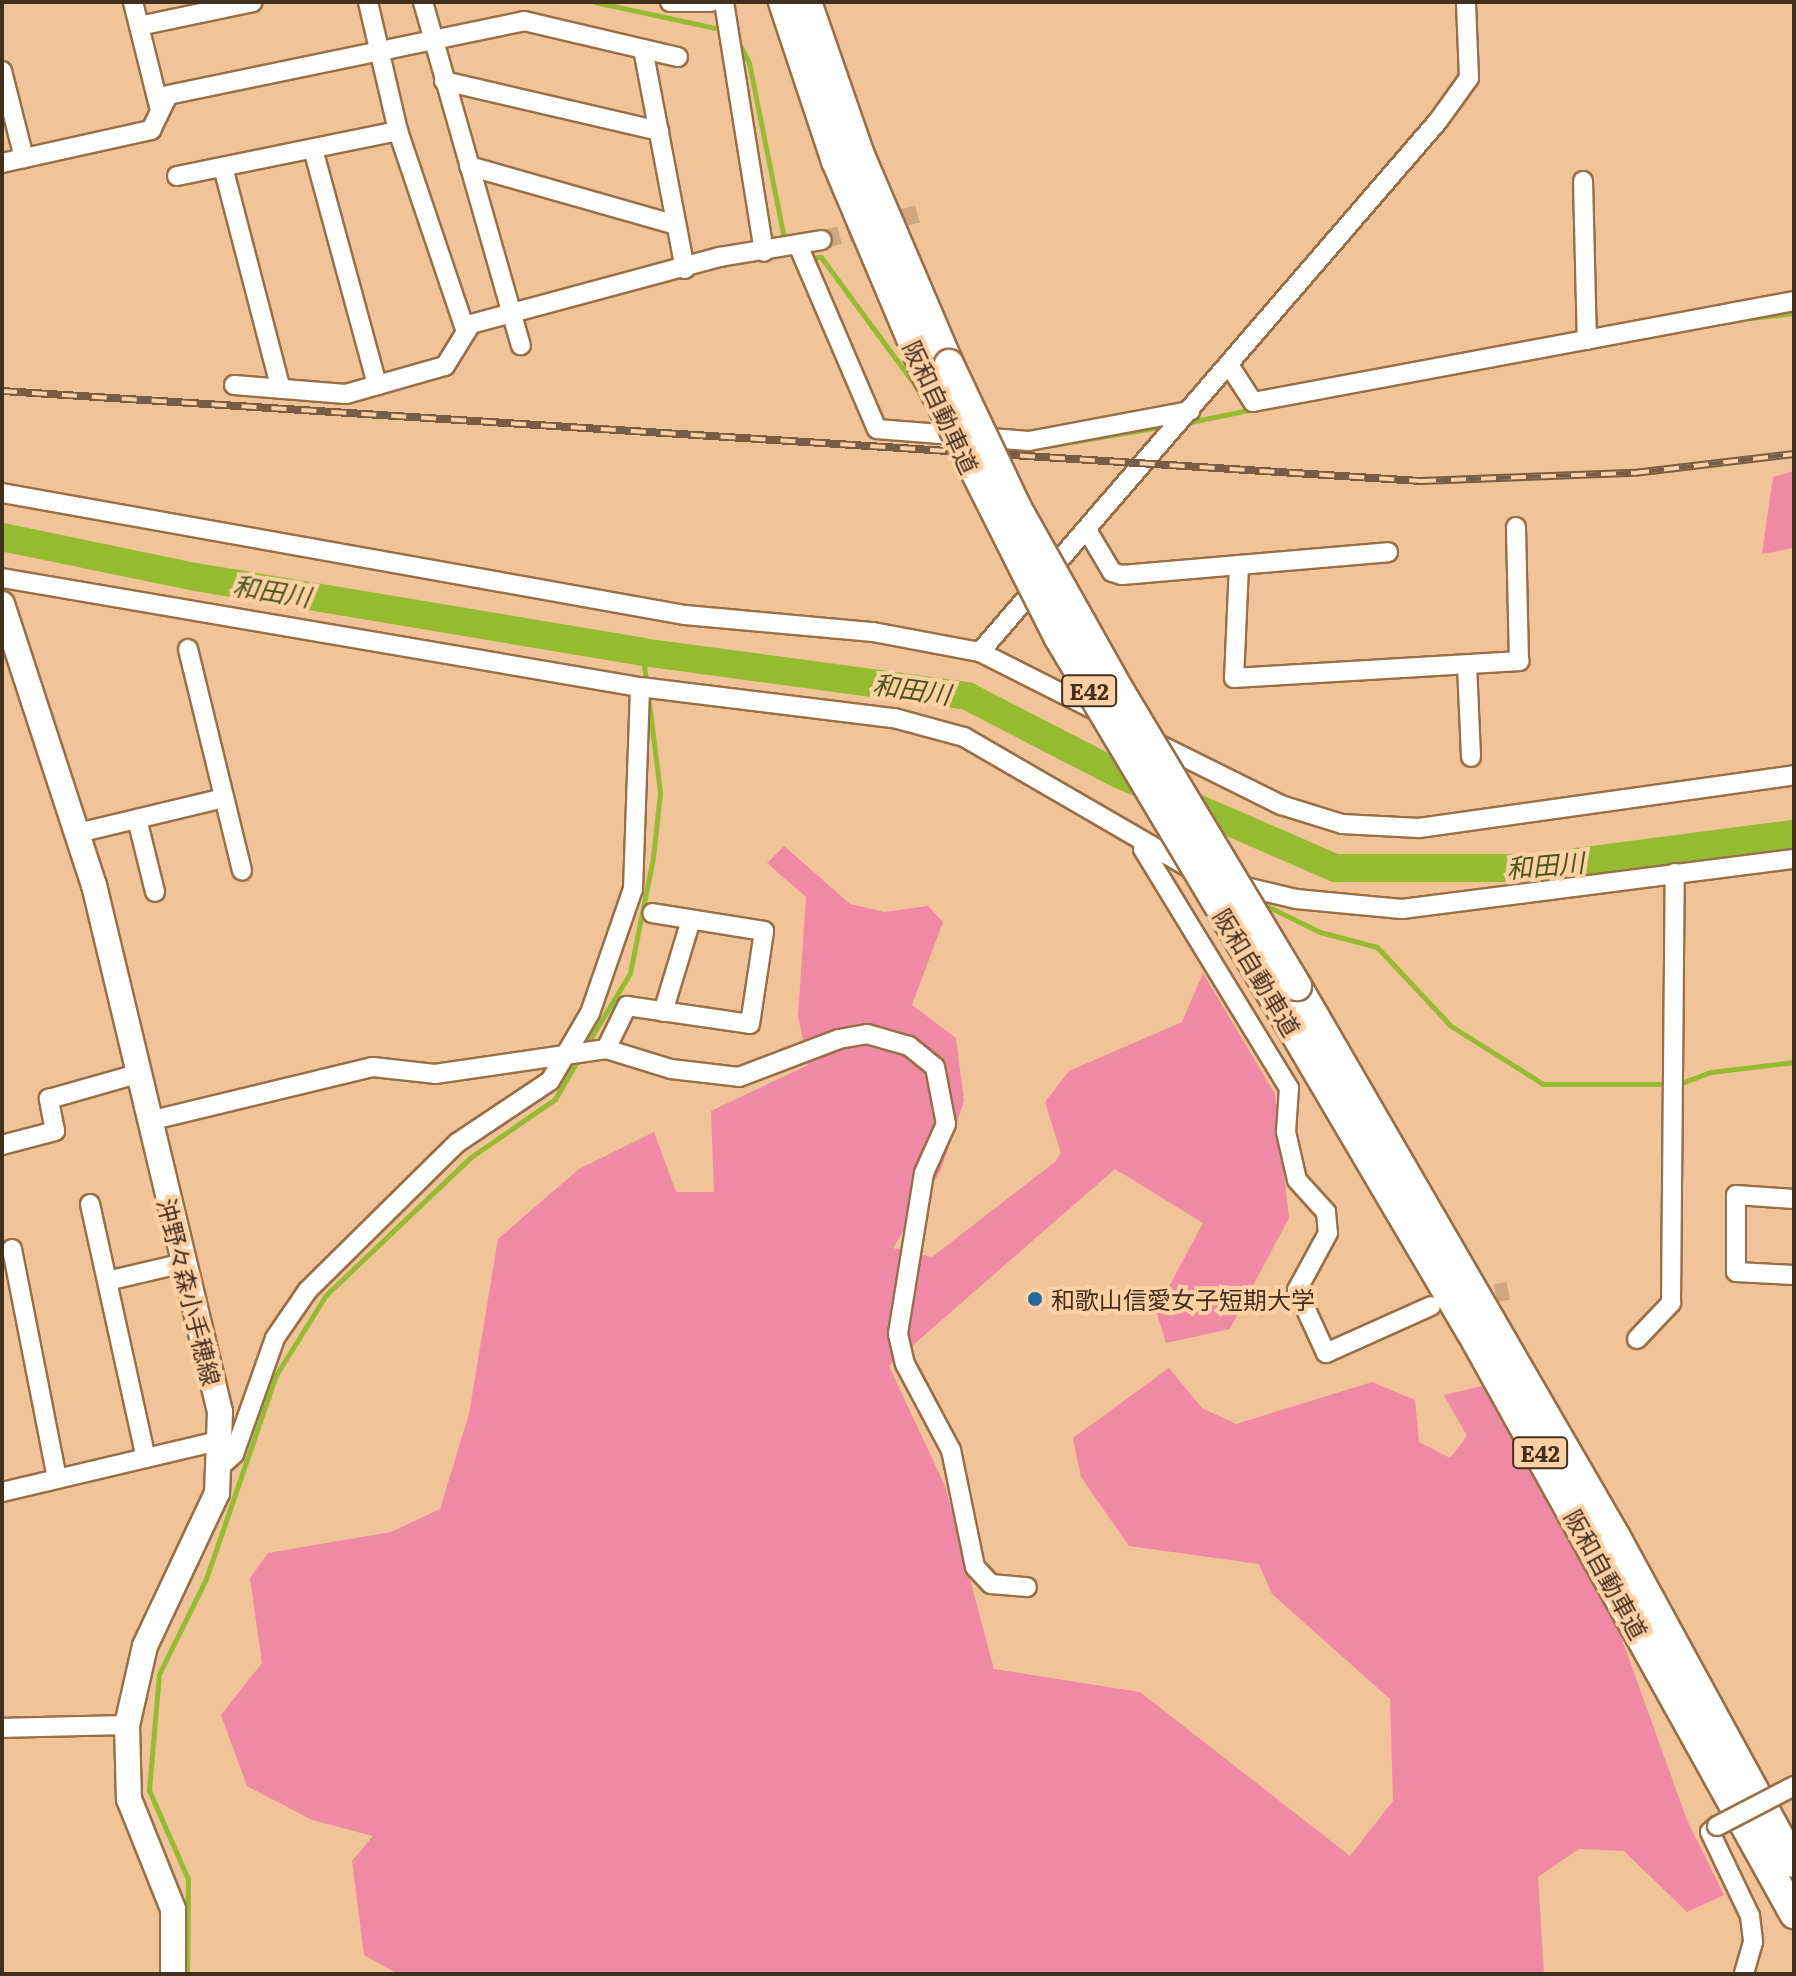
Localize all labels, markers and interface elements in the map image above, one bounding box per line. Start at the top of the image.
street label: 阪和自動車道 [899,336,985,478]
water label: 和田川 [231,568,313,612]
water label: 和田川 [871,667,953,709]
road number: E42 [1061,673,1117,709]
water label: 和田川 [1505,845,1585,883]
street label: 阪和自動車道 [1209,903,1307,1041]
street label: 沖野々森小手穂線 [153,1195,227,1389]
place label: 和歌山信愛女子短期大学 [1051,1285,1315,1313]
marker: 和歌山信愛女子短期大学 [1026,1290,1044,1308]
road number: E42 [1512,1435,1568,1471]
street label: 阪和自動車道 [1559,1504,1655,1644]

